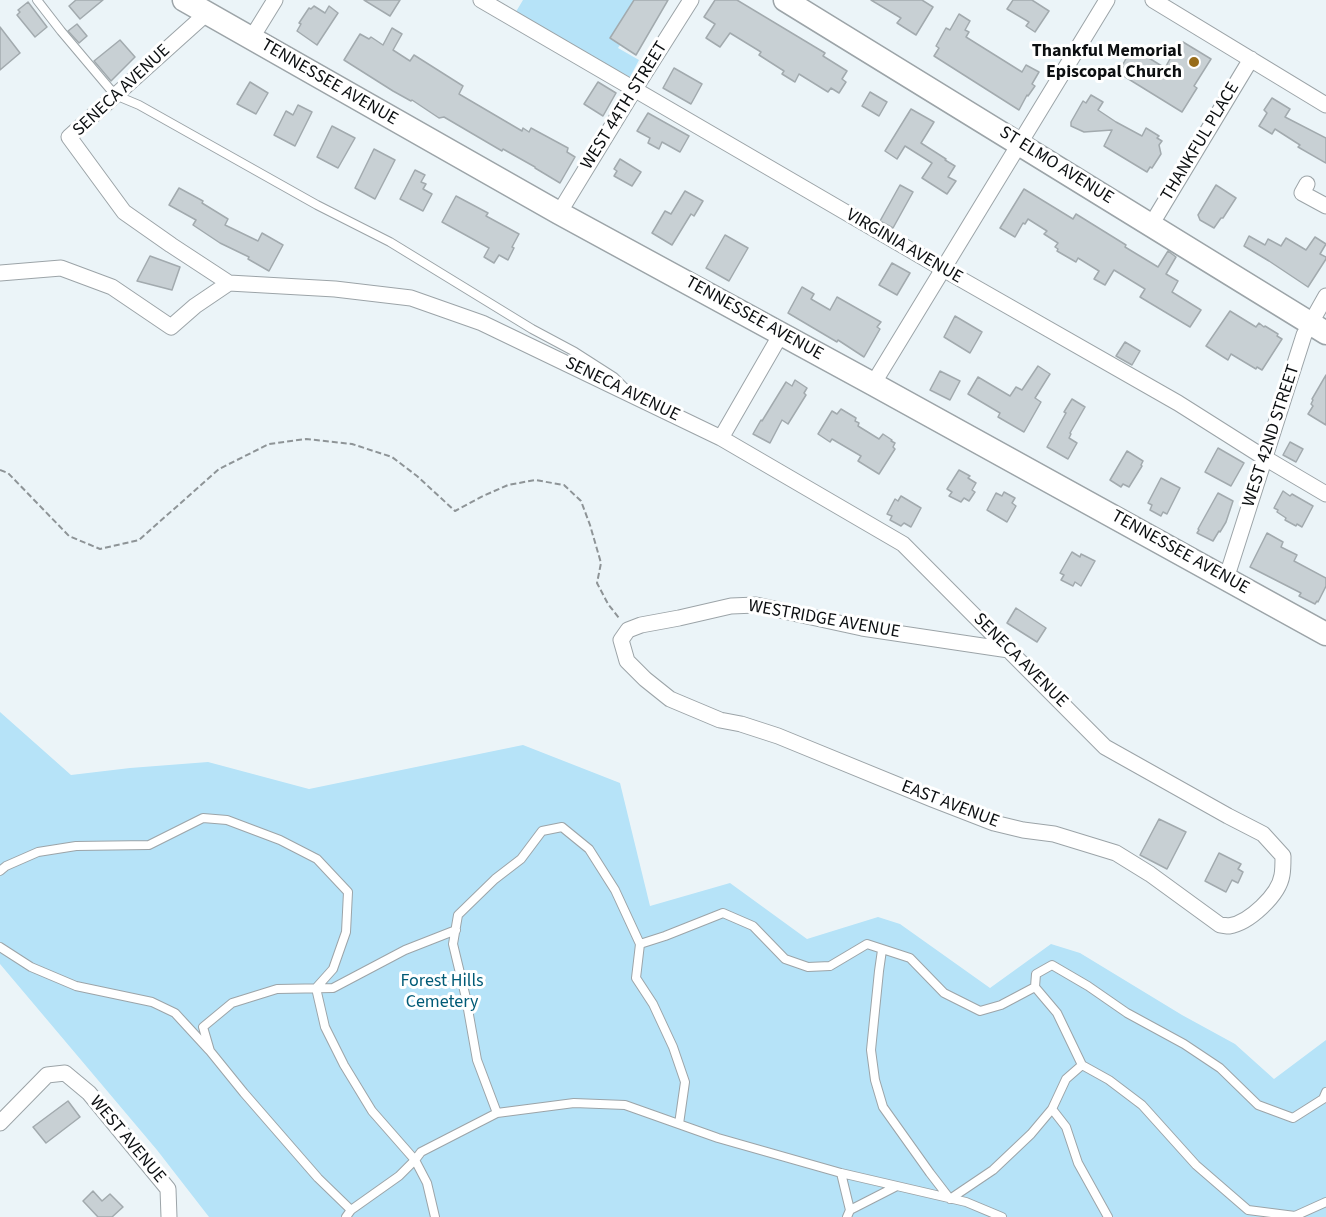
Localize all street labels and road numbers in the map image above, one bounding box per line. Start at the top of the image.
street label: TENNESSEE AVENUE [257,35,401,131]
street label: WEST 44TH STREET [577,38,673,174]
street label: SENECA AVENUE [69,41,175,141]
street label: THANKFUL PLACE [1157,79,1245,205]
street label: ST ELMO AVENUE [995,122,1117,210]
street label: VIRGINIA AVENUE [842,205,966,289]
street label: TENNESSEE AVENUE [681,272,827,366]
street label: SENECA AVENUE [561,353,683,427]
street label: WEST 42ND STREET [1239,362,1305,510]
street label: TENNESSEE AVENUE [1107,506,1253,600]
street label: WESTRIDGE AVENUE [746,596,902,644]
street label: SENECA AVENUE [968,609,1072,713]
street label: EAST AVENUE [898,776,1002,834]
street label: WEST AVENUE [84,1092,170,1188]

